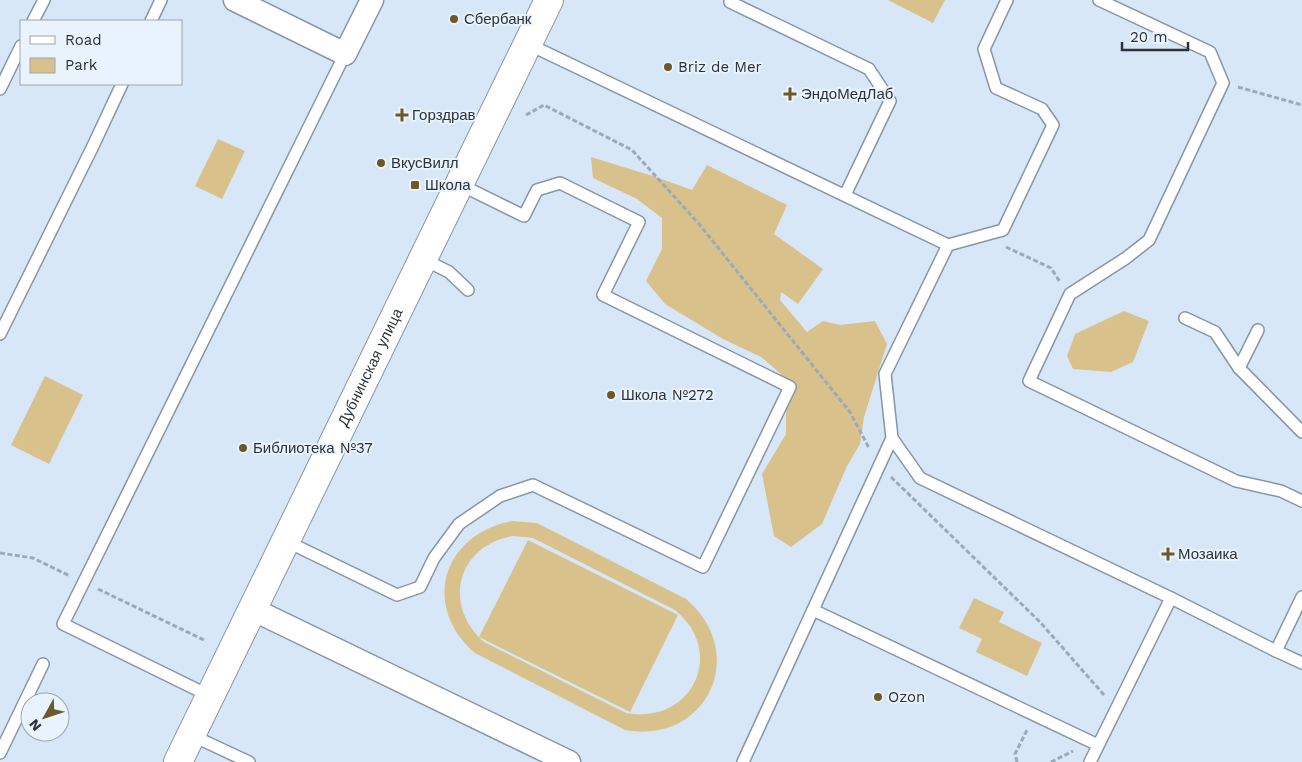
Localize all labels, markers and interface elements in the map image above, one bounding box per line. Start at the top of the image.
place label: Сбербанк [464,10,532,28]
marker: Сбербанк [448,13,460,25]
legend [20,20,182,85]
scale bar [1122,20,1188,52]
text: 20 m [1130,28,1168,46]
text: Road [65,31,102,49]
text: Park [65,56,98,74]
place label: Briz de Mer [678,58,762,76]
marker: Briz de Mer [662,61,674,73]
place label: ЭндоМедЛаб [801,85,893,103]
marker: ЭндоМедЛаб [783,87,797,101]
place label: Горздрав [412,106,476,124]
marker: Горздрав [396,109,408,121]
place label: ВкусВилл [391,154,458,172]
marker: ВкусВилл [375,157,387,169]
place label: Школа [425,176,471,194]
marker: Школа [409,179,421,191]
street label: Дубнинская улица [334,305,407,429]
place label: Школа №272 [621,386,714,404]
marker: Школа №272 [605,389,617,401]
place label: Библиотека №37 [253,439,373,457]
marker: Библиотека №37 [237,442,249,454]
place label: Мозаика [1178,545,1238,563]
marker: Мозаика [1162,548,1174,560]
place label: Ozon [888,688,925,706]
marker: Ozon [872,691,884,703]
north arrow [20,692,70,742]
text: N [26,716,45,734]

